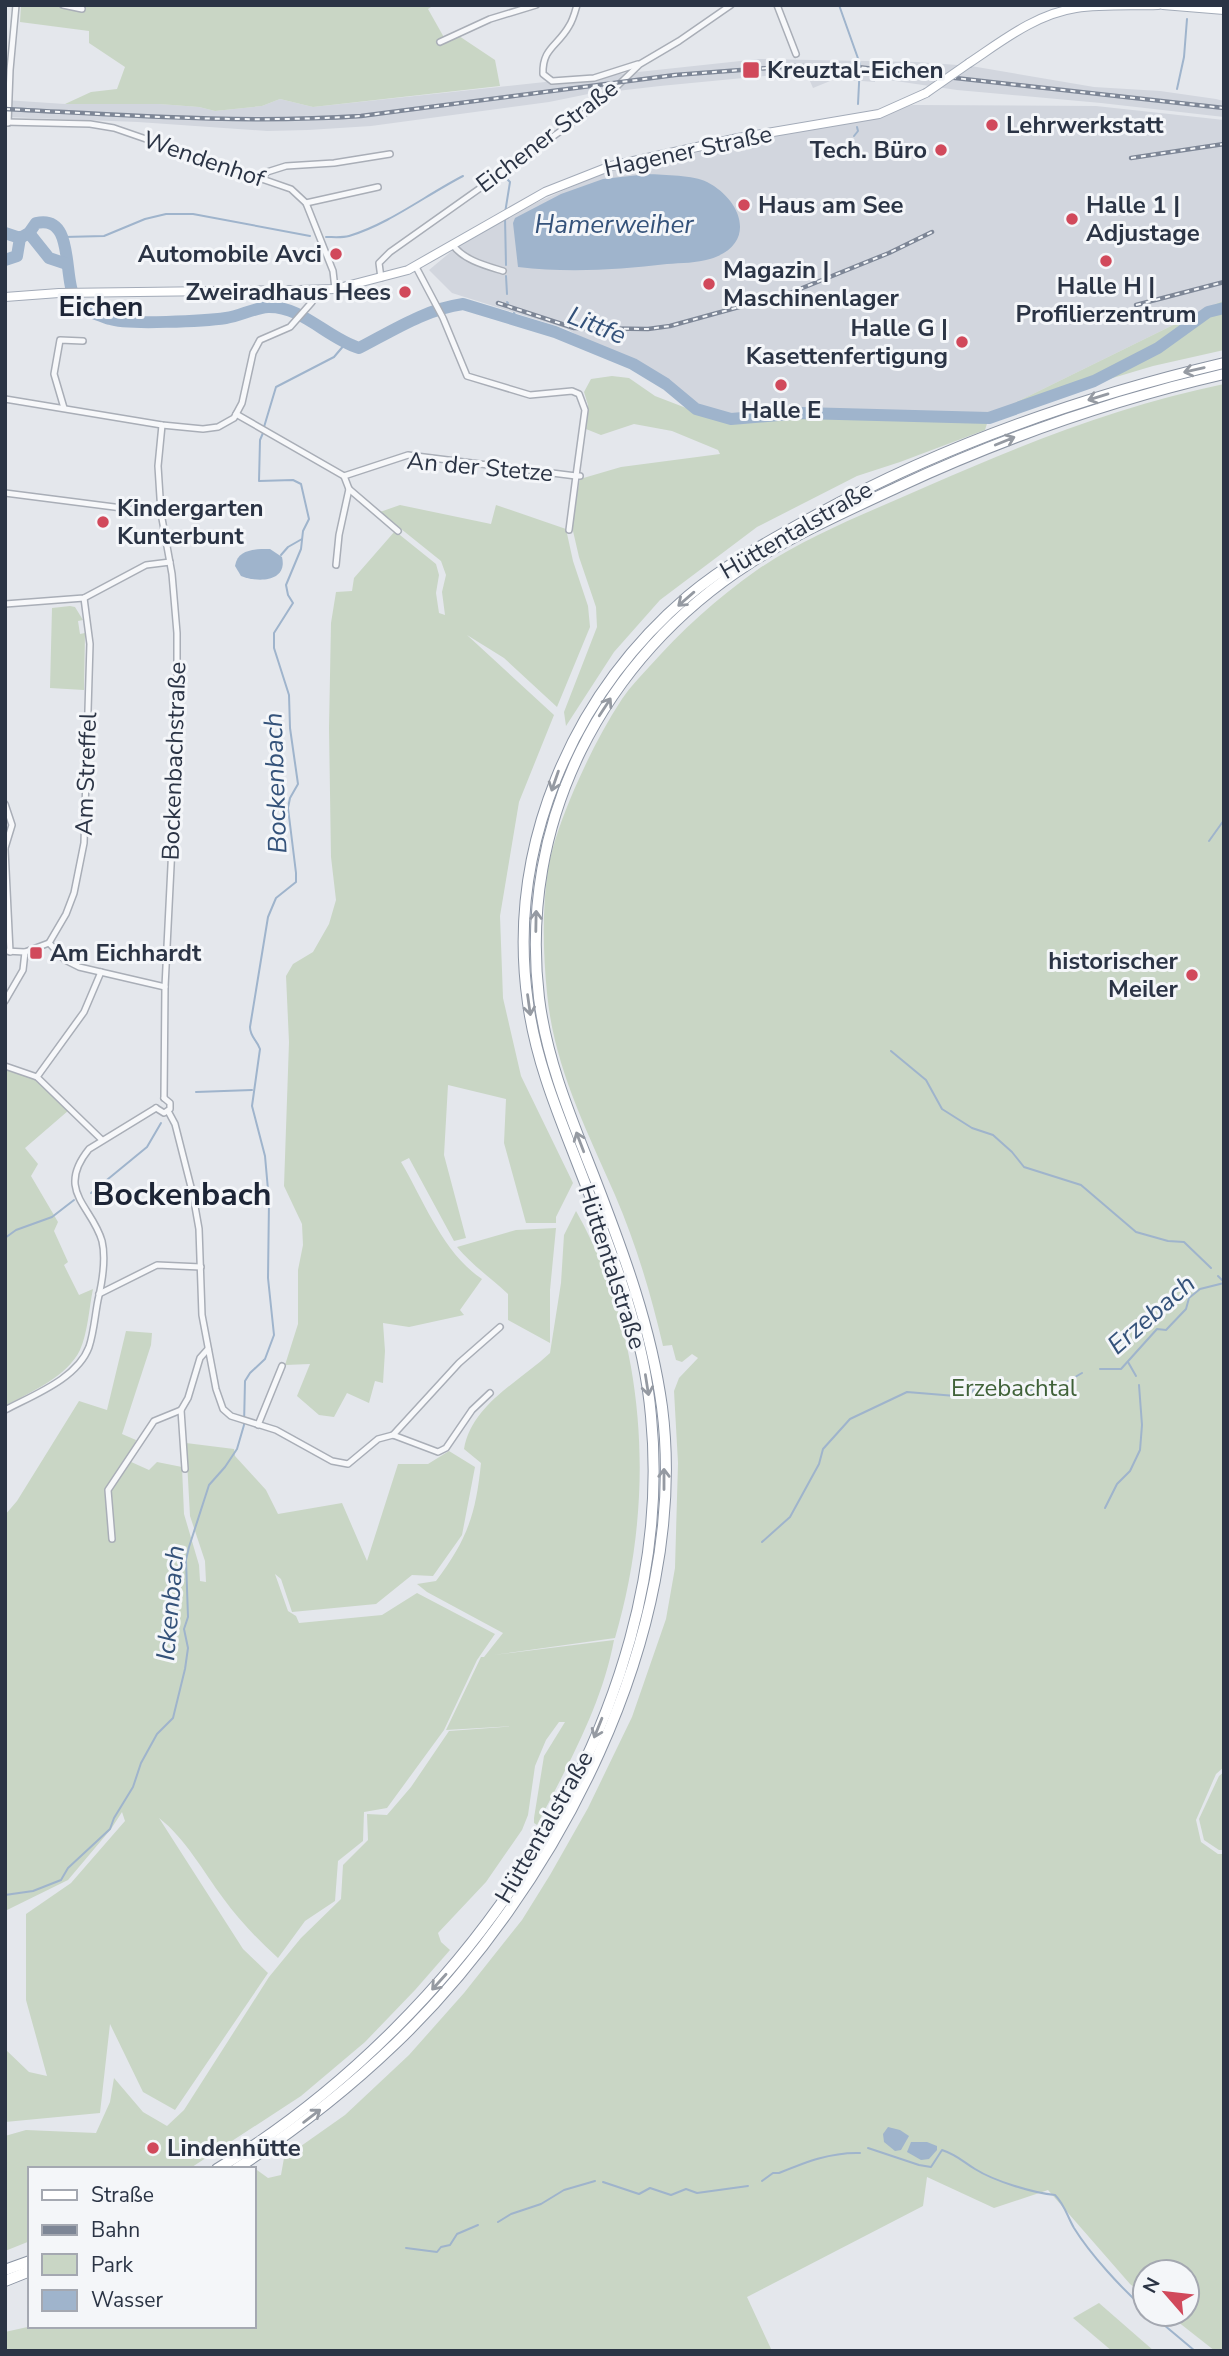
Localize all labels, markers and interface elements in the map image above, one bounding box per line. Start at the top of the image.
place label: Kreuztal-Eichen [767,54,944,86]
marker: Kreuztal-Eichen [741,60,761,80]
street label: Eichener Straße [469,72,625,200]
place label: Lehrwerkstatt [1006,109,1164,141]
marker: Lehrwerkstatt [984,117,1000,133]
street label: Hagener Straße [601,118,775,184]
street label: Wendenhof [139,123,270,195]
place label: Tech. Büro [810,134,927,166]
marker: Tech. Büro [933,142,949,158]
place label: Haus am See [758,189,904,221]
place label: Halle 1 | Adjustage [1086,189,1200,249]
marker: Haus am See [736,197,752,213]
water label: Hamerweiher [534,207,694,242]
marker: Halle 1 | Adjustage [1064,211,1080,227]
place label: Automobile Avci [138,238,322,270]
marker: Automobile Avci [328,246,344,262]
marker: Halle H | Profilierzentrum [1098,253,1114,269]
place label: Magazin | Maschinenlager [723,254,900,314]
place label: Halle H | Profilierzentrum [1015,270,1197,330]
place label: Zweiradhaus Hees [185,276,391,308]
marker: Magazin | Maschinenlager [701,276,717,292]
marker: Zweiradhaus Hees [397,284,413,300]
district label: Eichen [58,288,144,326]
water label: Littfe [562,298,631,353]
place label: Halle G | Kasettenfertigung [746,312,948,372]
marker: Halle G | Kasettenfertigung [954,334,970,350]
one-way arrow [1183,364,1206,378]
marker: Halle E [773,377,789,393]
one-way arrow [1088,391,1110,404]
place label: Halle E [741,394,821,426]
one-way arrow [994,433,1016,446]
street label: An der Stetze [406,445,554,489]
street label: Hüttentalstraße [714,473,878,587]
place label: Kindergarten Kunterbunt [117,492,264,552]
marker: Kindergarten Kunterbunt [95,514,111,530]
one-way arrow [677,591,695,607]
street label: Bockenbachstraße [155,661,193,861]
one-way arrow [598,697,612,717]
street label: Am Streffel [68,712,104,836]
water label: Bockenbach [256,712,295,854]
one-way arrow [548,770,560,792]
one-way arrow [529,910,543,933]
place label: Am Eichhardt [50,937,202,969]
marker: Am Eichhardt [28,945,44,961]
place label: historischer Meiler [1048,945,1179,1005]
marker: historischer Meiler [1184,967,1200,983]
one-way arrow [523,993,536,1016]
one-way arrow [573,1131,586,1153]
district label: Bockenbach [93,1173,271,1216]
street label: Hüttentalstraße [570,1181,654,1353]
water label: Erzebach [1100,1266,1203,1362]
park label: Erzebachtal [951,1372,1077,1404]
one-way arrow [641,1373,654,1396]
one-way arrow [657,1467,671,1490]
water label: Ickenbach [148,1544,193,1662]
one-way arrow [590,1717,603,1738]
street label: Hüttentalstraße [487,1745,601,1909]
one-way arrow [431,1973,448,1990]
one-way arrow [302,2108,321,2123]
place label: Lindenhütte [167,2132,301,2164]
marker: Lindenhütte [145,2140,161,2156]
legend [28,2167,256,2328]
text: Straße [91,2181,154,2209]
text: Bahn [91,2216,140,2244]
text: Park [91,2251,133,2279]
north arrow [1131,2258,1201,2328]
text: N [1137,2273,1167,2298]
text: Wasser [91,2286,163,2314]

